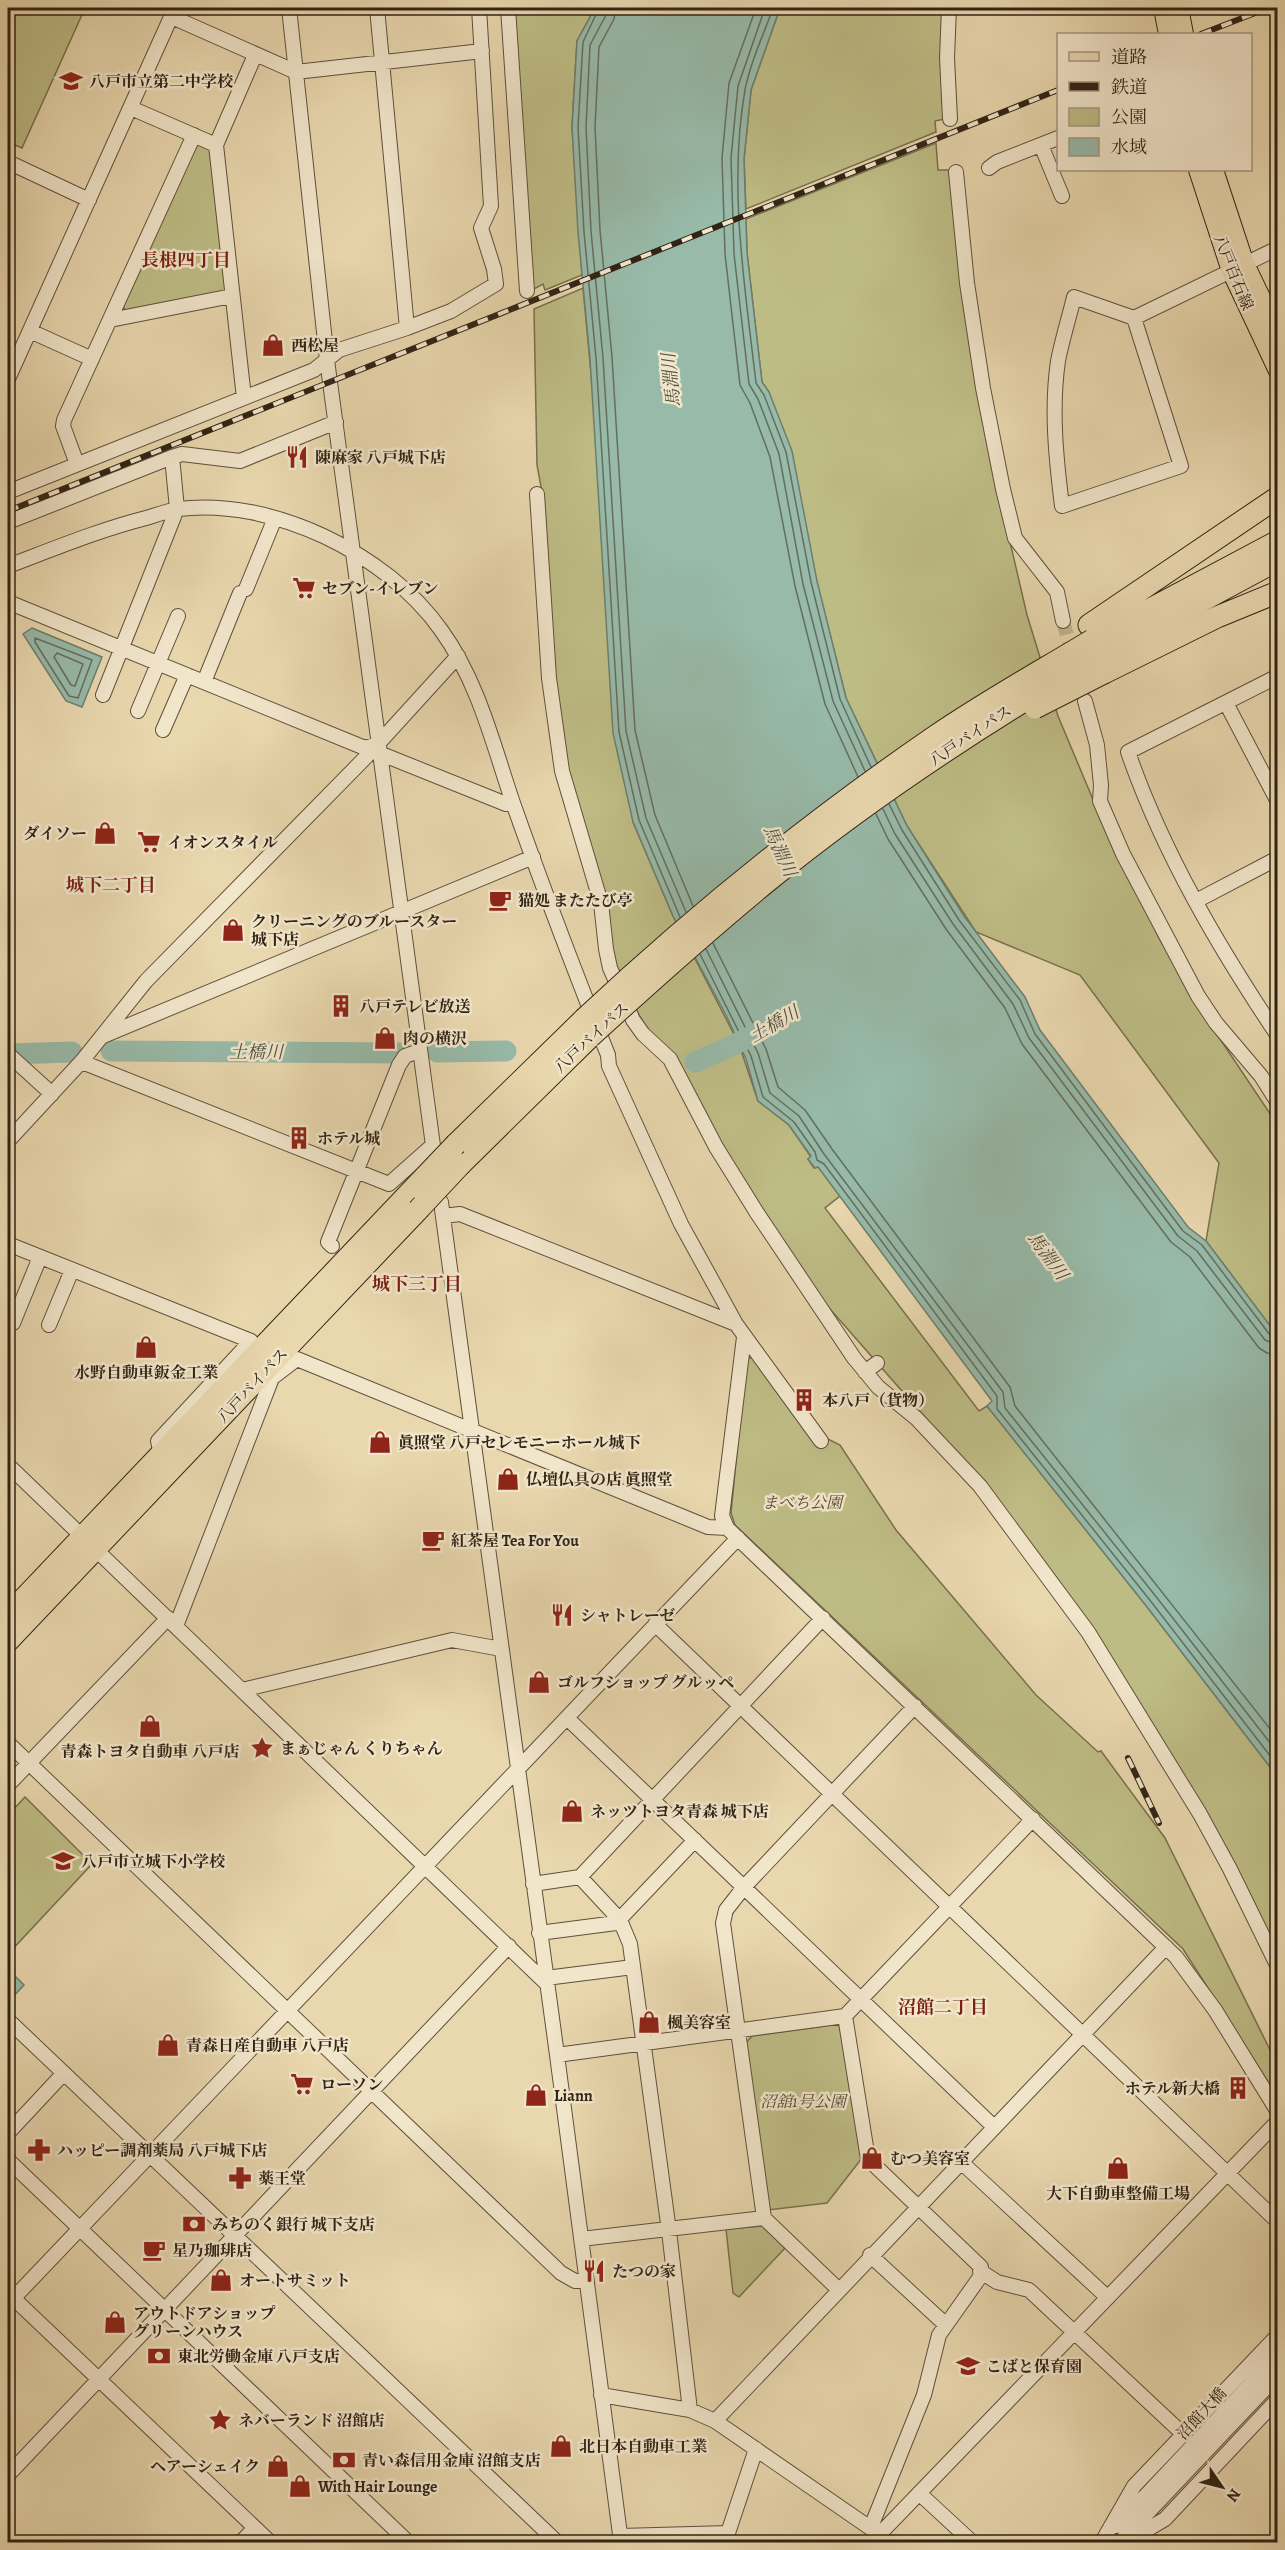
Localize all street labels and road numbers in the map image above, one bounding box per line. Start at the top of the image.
street label: 八戸百石線 [1208,231,1258,314]
street label: 八戸バイパス [925,700,1016,772]
street label: 八戸バイパス [549,997,634,1078]
street label: 八戸バイパス [212,1343,293,1428]
street label: 沼館大橋 [1172,2383,1232,2445]

